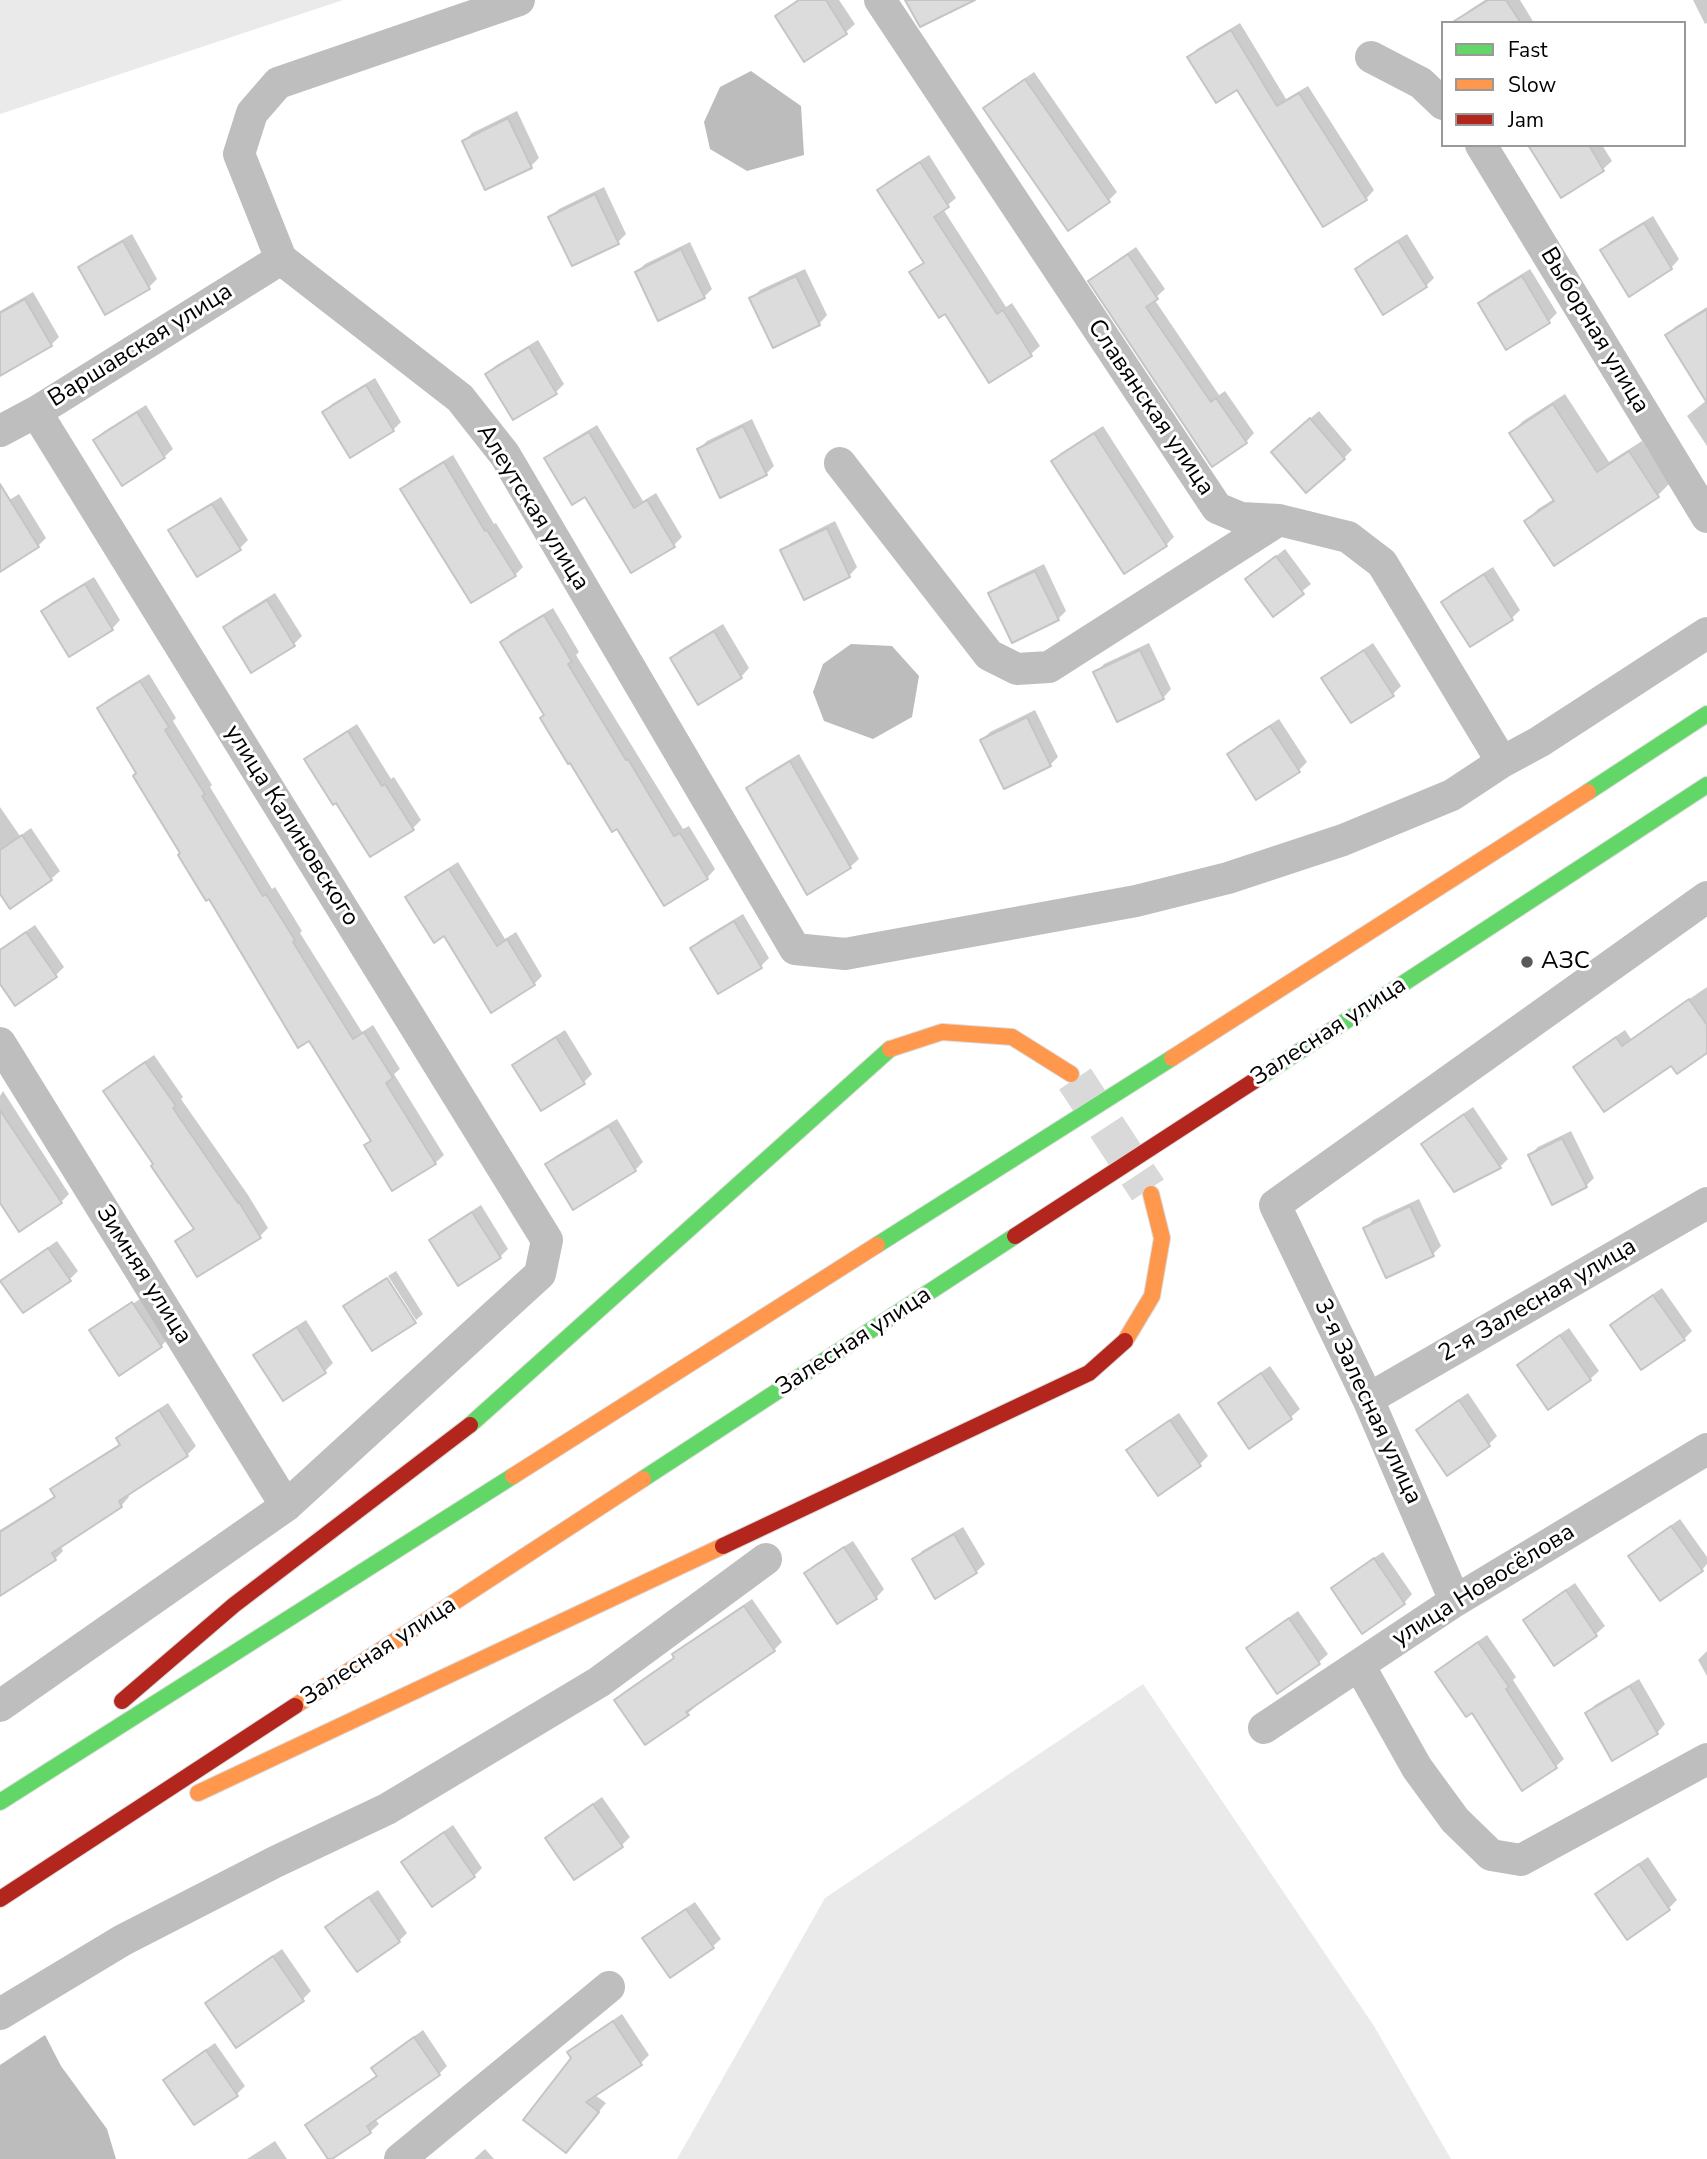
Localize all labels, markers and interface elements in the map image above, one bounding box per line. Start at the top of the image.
legend [1441,21,1686,147]
text: Fast [1508,36,1548,64]
text: Slow [1508,71,1556,99]
text: Jam [1508,106,1544,134]
street label: Выборная улица [1533,243,1655,419]
street label: Варшавская улица [44,278,238,414]
street label: Славянская улица [1080,315,1220,501]
street label: Алеутская улица [469,420,595,596]
street label: улица Калиновского [217,720,365,932]
place label: АЗС [1541,948,1590,976]
marker: АЗС [1519,954,1535,970]
street label: Залесная улица [1246,971,1412,1093]
street label: Зимняя улица [89,1200,197,1350]
street label: 2-я Залесная улица [1434,1233,1642,1369]
street label: Залесная улица [771,1281,937,1403]
street label: 3-я Залесная улица [1307,1295,1427,1509]
street label: улица Новосёлова [1388,1518,1580,1654]
street label: Залесная улица [296,1591,462,1713]

